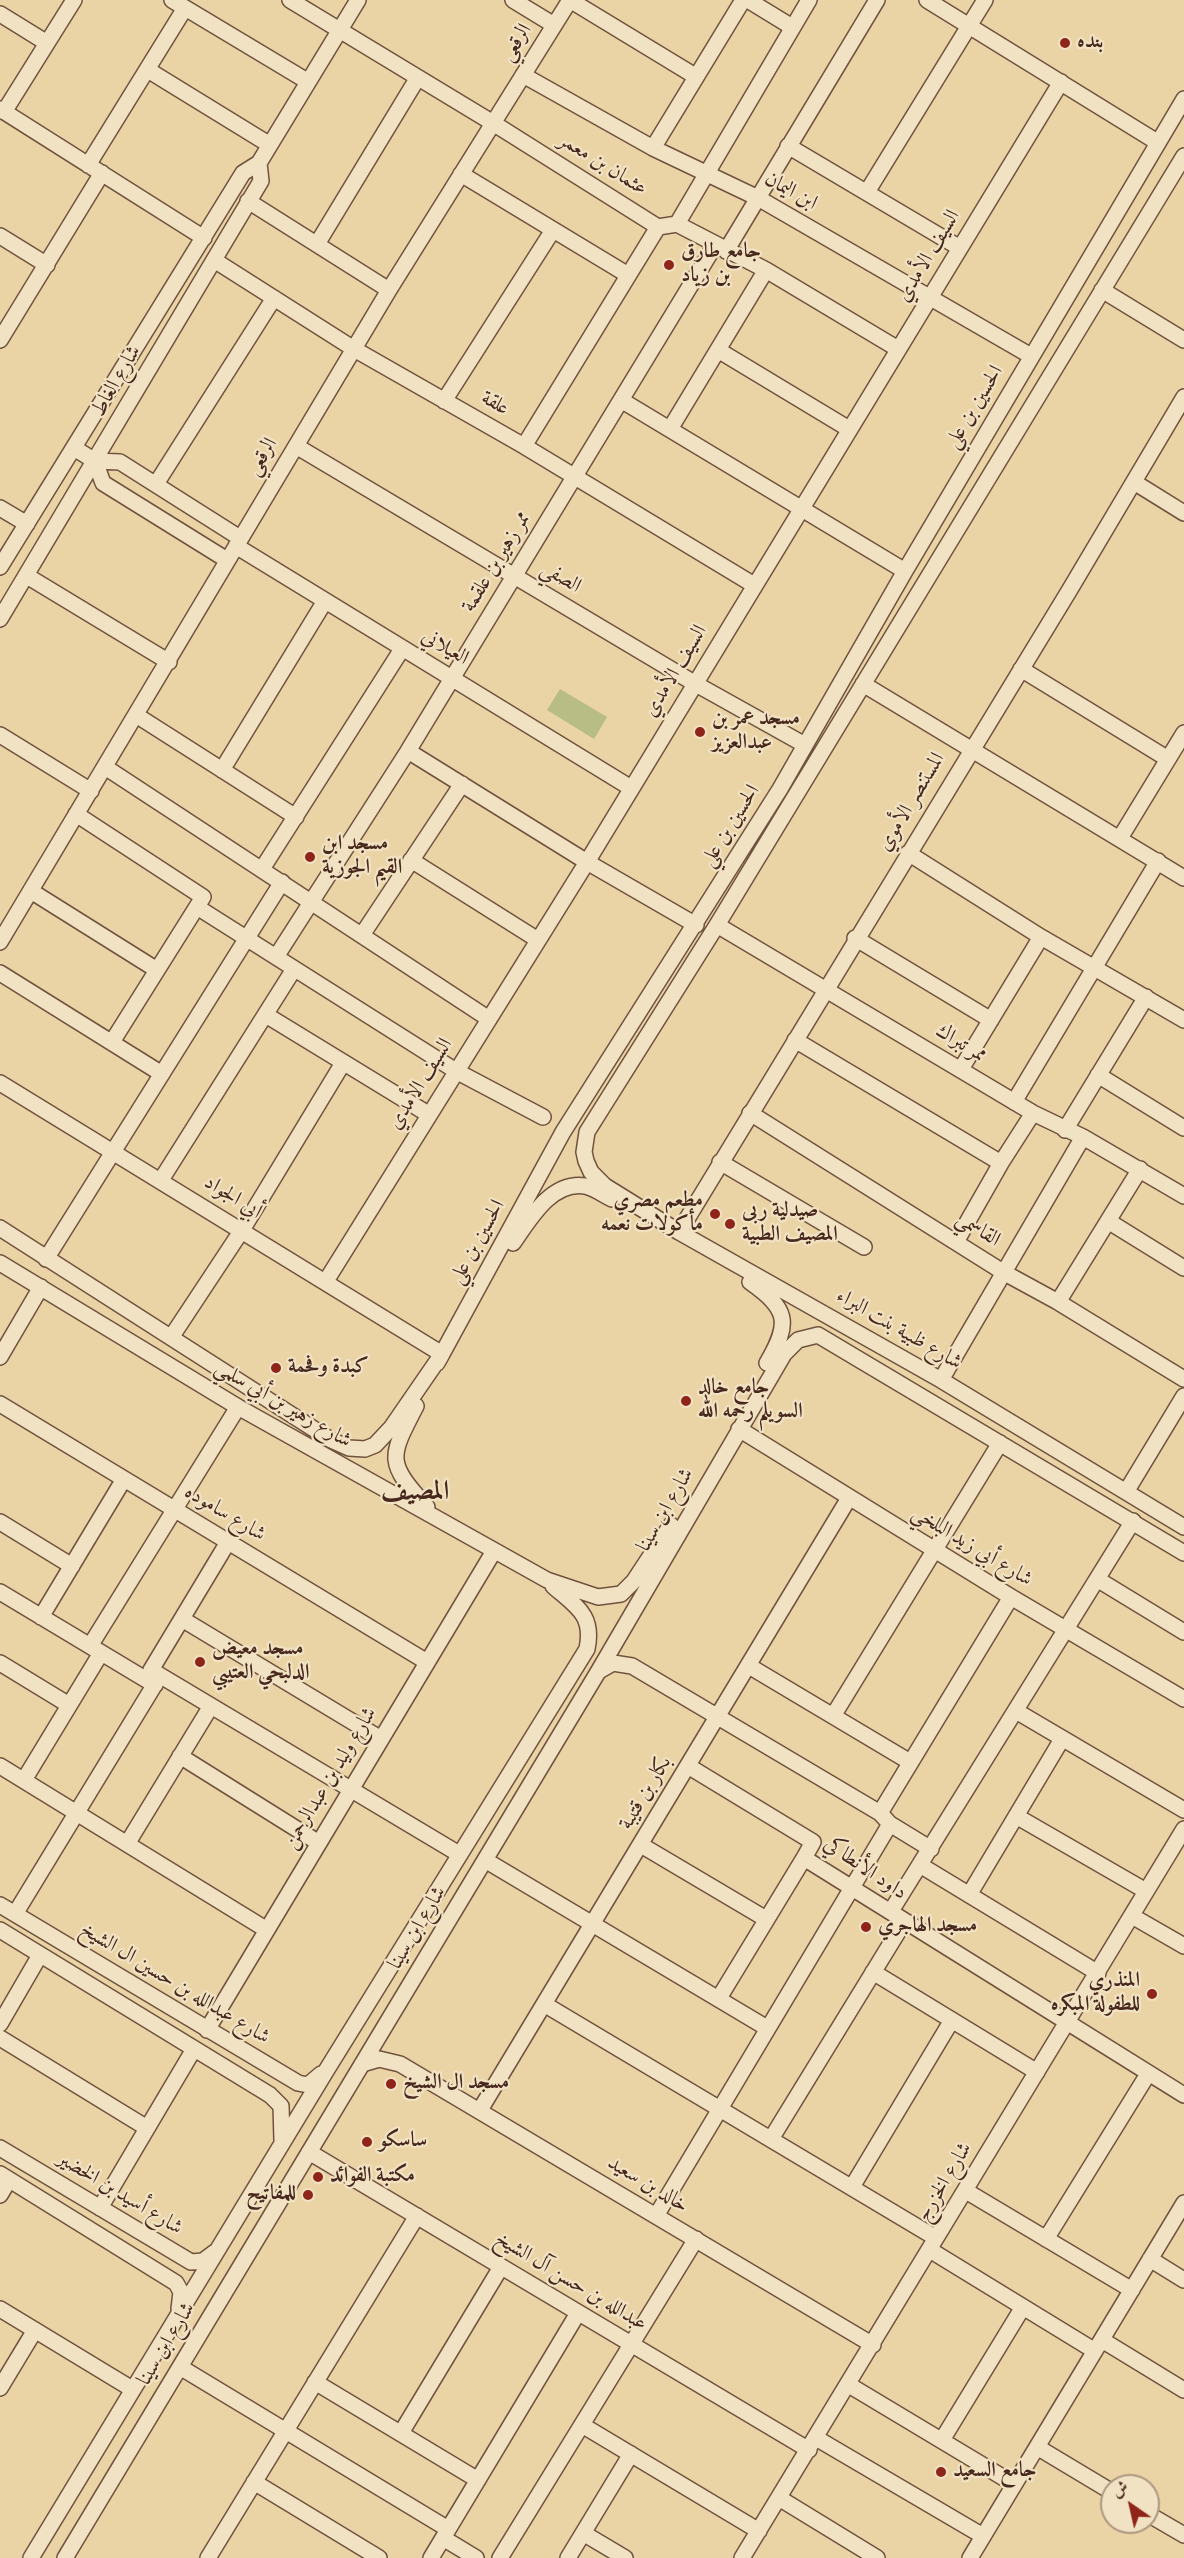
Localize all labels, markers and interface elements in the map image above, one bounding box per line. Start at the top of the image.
street label: الرقعي [497,20,539,68]
place label: بنده [1077,30,1103,56]
marker: بنده [1058,36,1072,50]
street label: عثمان بن معمر [553,129,651,203]
street label: ابن اليمان [759,168,821,218]
street label: السيف الأمدي [893,206,967,308]
place label: جامع طارق بن زياد [681,240,761,290]
marker: جامع طارق بن زياد [662,258,676,272]
street label: شارع الغاط [88,342,148,422]
street label: الحسين بن علي [941,362,1011,454]
street label: علقة [476,387,512,423]
street label: الرقعي [243,434,285,482]
street label: ممر زهير بن علقمة [458,508,538,618]
street label: الصفي [535,557,585,601]
street label: السيف الأمدي [640,621,714,723]
street label: العيلاني [416,625,472,673]
place label: مسجد عمر بن عبدالعزيز [712,707,800,757]
marker: مسجد عمر بن عبدالعزيز [693,725,707,739]
street label: المستنصر الأموي [874,749,952,857]
street label: الحسين بن علي [697,781,767,873]
place label: مسجد ابن القيم الجوزية [322,832,402,882]
marker: مسجد ابن القيم الجوزية [303,850,317,864]
street label: ممر تبراك [930,1020,990,1070]
street label: السيف الأمدي [384,1035,460,1135]
street label: أبي الجواد [198,1171,266,1227]
place label: مطعم مصري مأكولات نعمه [601,1189,703,1239]
street label: الحسين بن علي [446,1196,512,1290]
place label: صيدلية ربى المصيف الطبية [742,1199,838,1249]
marker: مطعم مصري مأكولات نعمه [708,1207,722,1221]
street label: القاسمي [950,1208,1004,1254]
marker: صيدلية ربى المصيف الطبية [723,1217,737,1231]
street label: شارع ظبية بنت البراء [831,1285,965,1377]
place label: كبدة وفحمة [288,1355,369,1381]
street label: شارع زهير بن أبي سلمي [209,1357,355,1455]
marker: كبدة وفحمة [269,1361,283,1375]
place label: جامع خالد السويلم رحمه الله [698,1376,803,1426]
marker: جامع خالد السويلم رحمه الله [679,1394,693,1408]
street label: شارع ابن سينا [633,1465,701,1557]
district label: المصيف [381,1478,449,1510]
street label: شارع ساموده [179,1481,269,1549]
street label: شارع أبي زيد البلخي [906,1502,1036,1594]
place label: مسجد معيض الدلبحي العتيبي [212,1637,310,1687]
marker: مسجد معيض الدلبحي العتيبي [193,1655,207,1669]
street label: شارع وليد بن عبدالرحمن [280,1703,384,1855]
street label: بكار بن قتيبة [615,1753,679,1835]
street label: داود الأنطاكي [817,1833,911,1907]
street label: شارع ابن سينا [384,1883,454,1975]
place label: مسجد الهاجري [878,1914,977,1940]
street label: شارع عبدالله بن حسين ال الشيخ [74,1918,274,2052]
marker: مسجد الهاجري [859,1920,873,1934]
place label: المنذري للطفولة المبكره [1051,1969,1140,2019]
marker: المنذري للطفولة المبكره [1145,1987,1159,2001]
place label: مسجد ال الشيخ [403,2071,509,2097]
marker: مسجد ال الشيخ [384,2077,398,2091]
place label: ساسكو [379,2129,427,2155]
marker: ساسكو [360,2135,374,2149]
street label: شارع الخزرج [912,2139,980,2227]
street label: شارع أسيد بن الخضير [52,2148,186,2242]
street label: خالد بن سعيد [602,2152,692,2220]
place label: مكتبة الفوائد [330,2164,415,2190]
marker: مكتبة الفوائد [311,2170,325,2184]
place label: للمفاتيح [246,2182,296,2208]
marker: للمفاتيح [301,2188,315,2202]
street label: عبدالله بن حسن آل الشيخ [489,2228,651,2338]
street label: شارع ابن سينا [133,2299,203,2391]
place label: جامع السعيد [953,2459,1036,2485]
marker: جامع السعيد [934,2465,948,2479]
north arrow [1100,2474,1160,2534]
text: ش [1108,2476,1134,2504]

